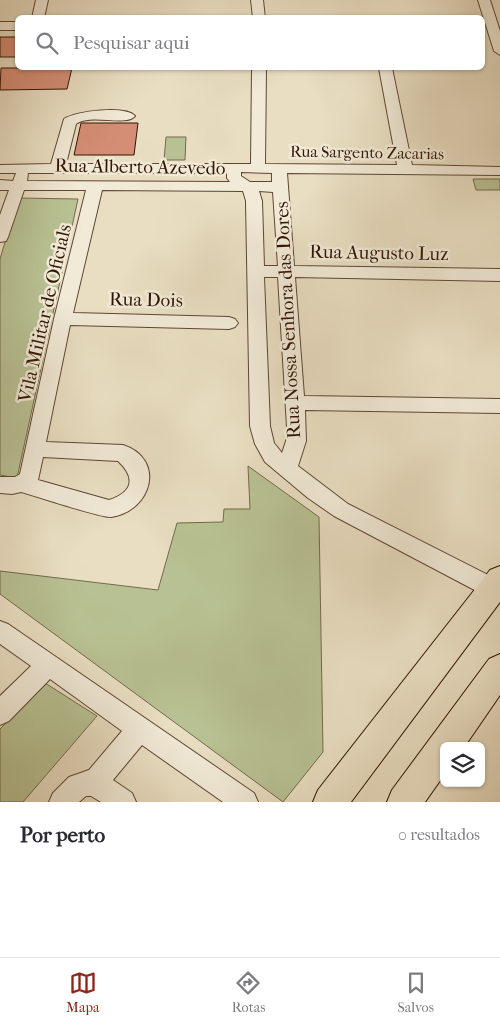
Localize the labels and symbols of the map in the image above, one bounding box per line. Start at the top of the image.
street label: Rua Sargento Zacarias [290,142,444,163]
street label: Rua Alberto Azevedo [54,155,226,179]
street label: Rua Nossa Senhora das Dores [271,201,305,439]
street label: Vila Militar de Oficials [14,222,76,405]
street label: Rua Augusto Luz [309,241,449,265]
street label: Rua Dois [109,288,183,312]

